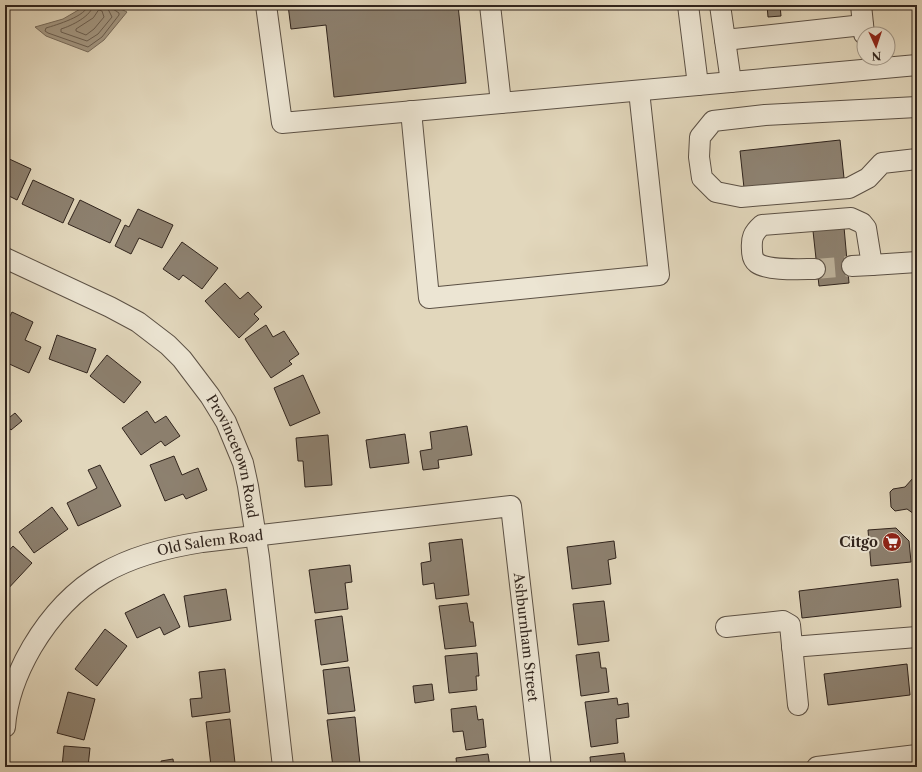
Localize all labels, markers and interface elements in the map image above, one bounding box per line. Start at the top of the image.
north arrow [856,26,896,66]
text: N [871,49,882,63]
street label: Provincetown Road [202,391,262,520]
street label: Old Salem Road [155,526,265,560]
supermarket icon: Citgo [881,531,903,553]
place label: Citgo [839,533,878,551]
street label: Ashburnham Street [510,571,542,703]

